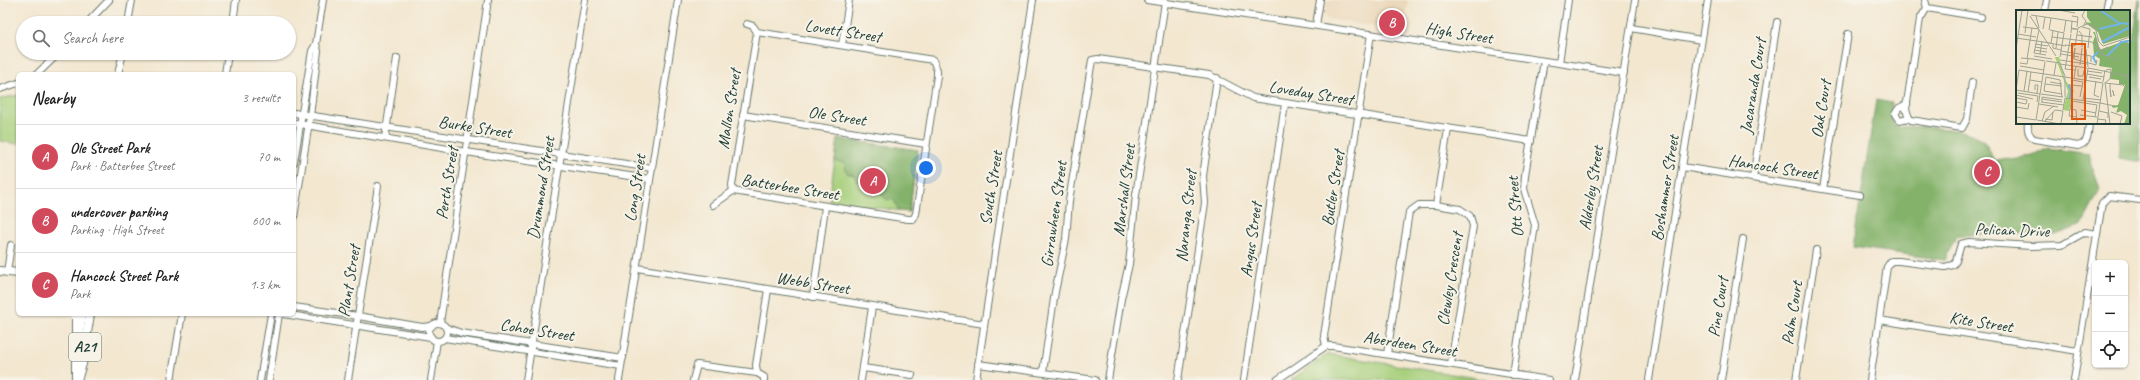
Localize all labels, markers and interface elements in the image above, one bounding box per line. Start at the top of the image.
pin: B [1379,8,1405,38]
inset map [2016,10,2130,124]
street label: Lovett Street [803,15,885,48]
search box [16,16,296,60]
street label: High Street [1424,17,1496,49]
icon: search [30,27,52,49]
text: Search here [62,29,123,48]
street label: Jacaranda Court [1735,34,1771,136]
street label: Mallon Street [712,65,746,150]
street label: Loveday Street [1267,76,1357,110]
street label: Oak Court [1806,76,1836,139]
text: Nearby [32,88,75,109]
text: 3 results [242,90,280,106]
street label: Ole Street [807,101,870,131]
street label: Burke Street [437,111,515,144]
street label: Boshammer Street [1646,131,1684,242]
street label: Drummond Street [523,133,560,241]
text: Ole Street Park [70,139,150,158]
street label: Marshall Street [1108,140,1140,237]
street label: Alderley Street [1574,142,1608,231]
street label: Perth Street [431,143,463,221]
street label: Butler Street [1317,146,1350,227]
street label: South Street [975,147,1008,226]
text: A [42,149,48,165]
text: 70 m [258,149,280,165]
street label: Hancock Street [1727,150,1821,185]
street label: Long Street [619,151,651,223]
street label: Girrawheen Street [1036,157,1072,268]
pin: C [1974,157,2000,187]
text: Park · Batterbee Street [70,158,175,174]
your location [916,158,936,178]
pin: A [860,166,886,196]
street label: Naranga Street [1171,167,1202,263]
street label: Batterbee Street [740,169,843,205]
street label: Ott Street [1502,173,1528,238]
street label: Angus Street [1235,199,1267,279]
text: undercover parking [70,203,167,222]
text: B [42,213,48,229]
text: 600 m [252,213,280,229]
street label: Pelican Drive [1974,218,2051,242]
text: Parking · High Street [70,222,164,238]
street label: Clewley Crescent [1432,229,1468,327]
street label: Plant Street [333,241,365,318]
map controls [2092,260,2128,368]
button: + [2092,260,2128,296]
text: Hancock Street Park [70,267,178,286]
street label: Webb Street [775,267,853,299]
street label: Pine Court [1703,273,1733,339]
text: C [42,277,48,293]
text: 1.3 km [250,277,280,293]
street label: Palm Court [1777,277,1808,346]
text: Park [70,286,91,302]
button: − [2092,296,2128,332]
street label: Kite Street [1948,307,2016,338]
street label: Cohoe Street [499,314,578,347]
street label: Aberdeen Street [1362,326,1460,362]
button: locate [2092,332,2128,368]
road number: A21 [69,333,101,361]

